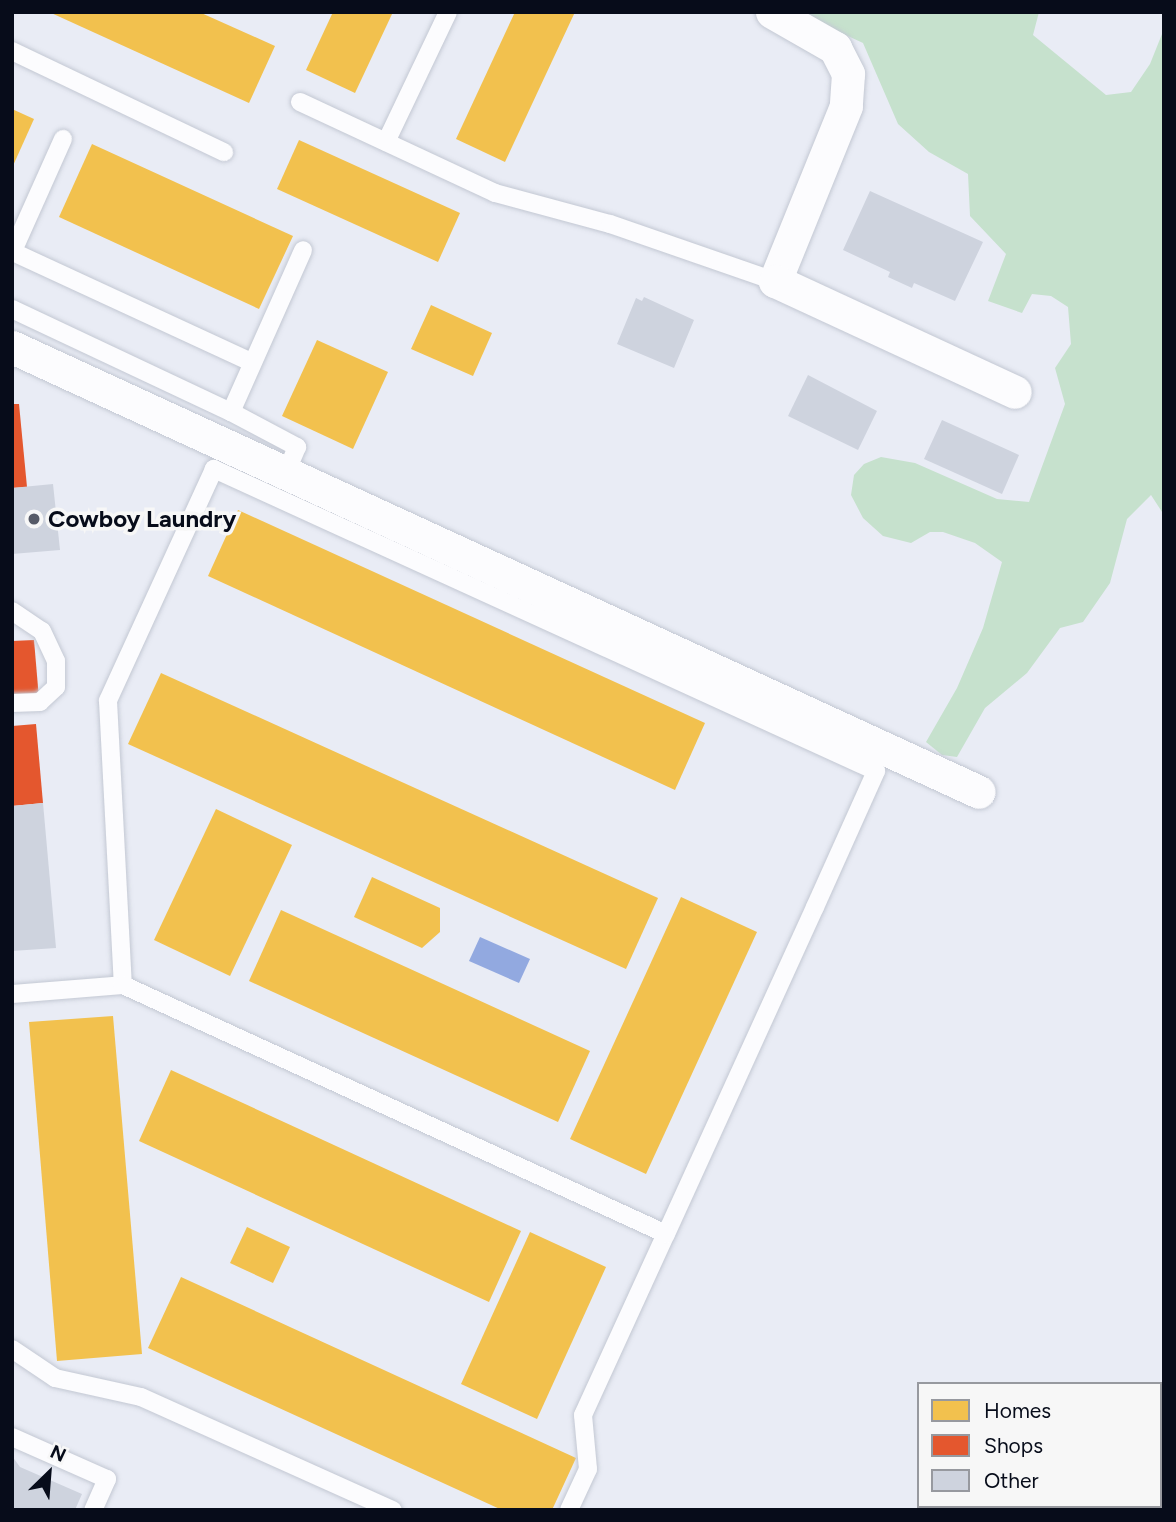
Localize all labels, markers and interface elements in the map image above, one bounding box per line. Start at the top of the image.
place label: Cowboy Laundry [48,505,236,533]
marker: Cowboy Laundry [26,511,42,527]
legend [917,1382,1162,1508]
text: Homes [984,1398,1051,1423]
text: Shops [984,1433,1043,1458]
north arrow [14,1438,84,1508]
text: N [47,1440,70,1467]
text: Other [984,1468,1039,1493]

